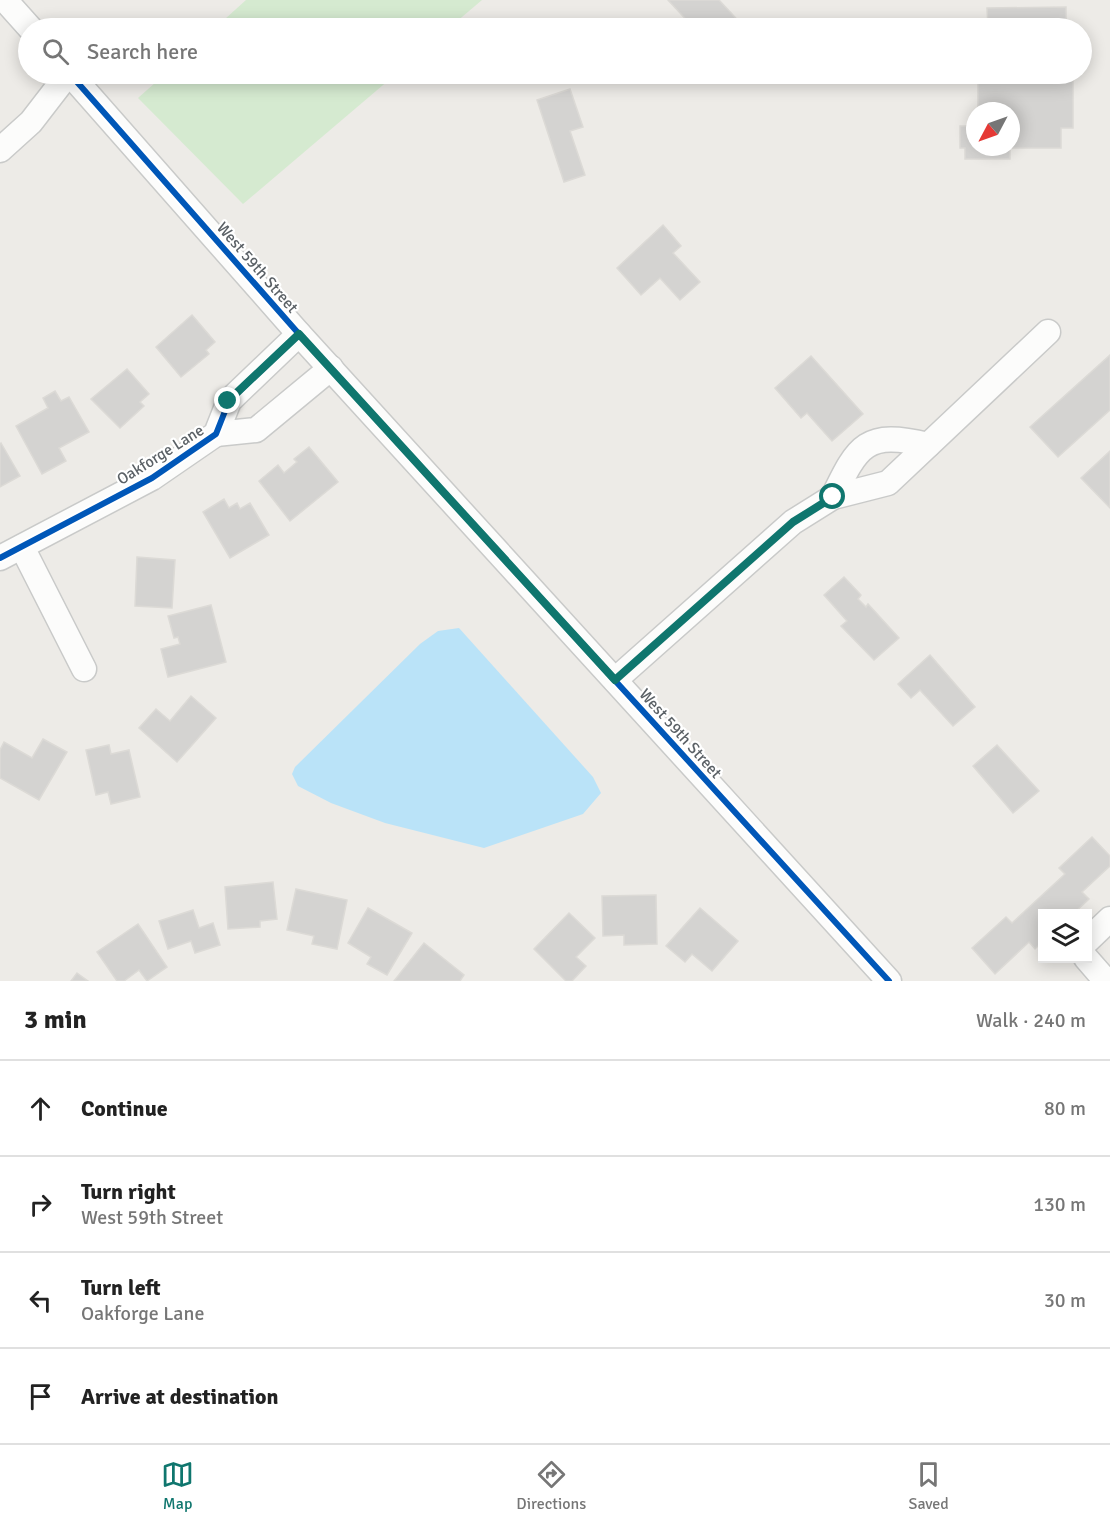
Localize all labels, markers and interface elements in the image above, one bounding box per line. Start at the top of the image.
search box [18,18,1092,84]
icon: search [39,35,72,68]
text: Search here [87,38,198,65]
north arrow [966,102,1020,156]
street label: West 59th Street [212,218,302,317]
route end [214,387,240,413]
street label: Oakforge Lane [113,420,208,489]
route start [819,483,845,509]
street label: West 59th Street [635,685,726,783]
map controls [1038,909,1092,963]
button: layers [1038,909,1092,963]
text: 3 min [24,1004,87,1036]
text: Walk · 240 m [976,1008,1086,1033]
icon: ahead [24,1092,57,1125]
text: Continue [81,1095,168,1122]
text: 80 m [1044,1096,1086,1121]
text: Turn right [81,1178,176,1205]
icon: right [24,1188,57,1221]
text: 130 m [1033,1192,1086,1217]
text: West 59th Street [81,1205,223,1230]
text: Turn left [81,1274,161,1301]
icon: left [24,1284,57,1317]
text: 30 m [1044,1288,1086,1313]
text: Oakforge Lane [81,1301,204,1326]
icon: arrive [24,1380,57,1413]
text: Arrive at destination [81,1383,278,1410]
tab: Map [161,1458,194,1514]
tab: Directions [516,1458,586,1514]
tab: Saved [909,1458,949,1514]

